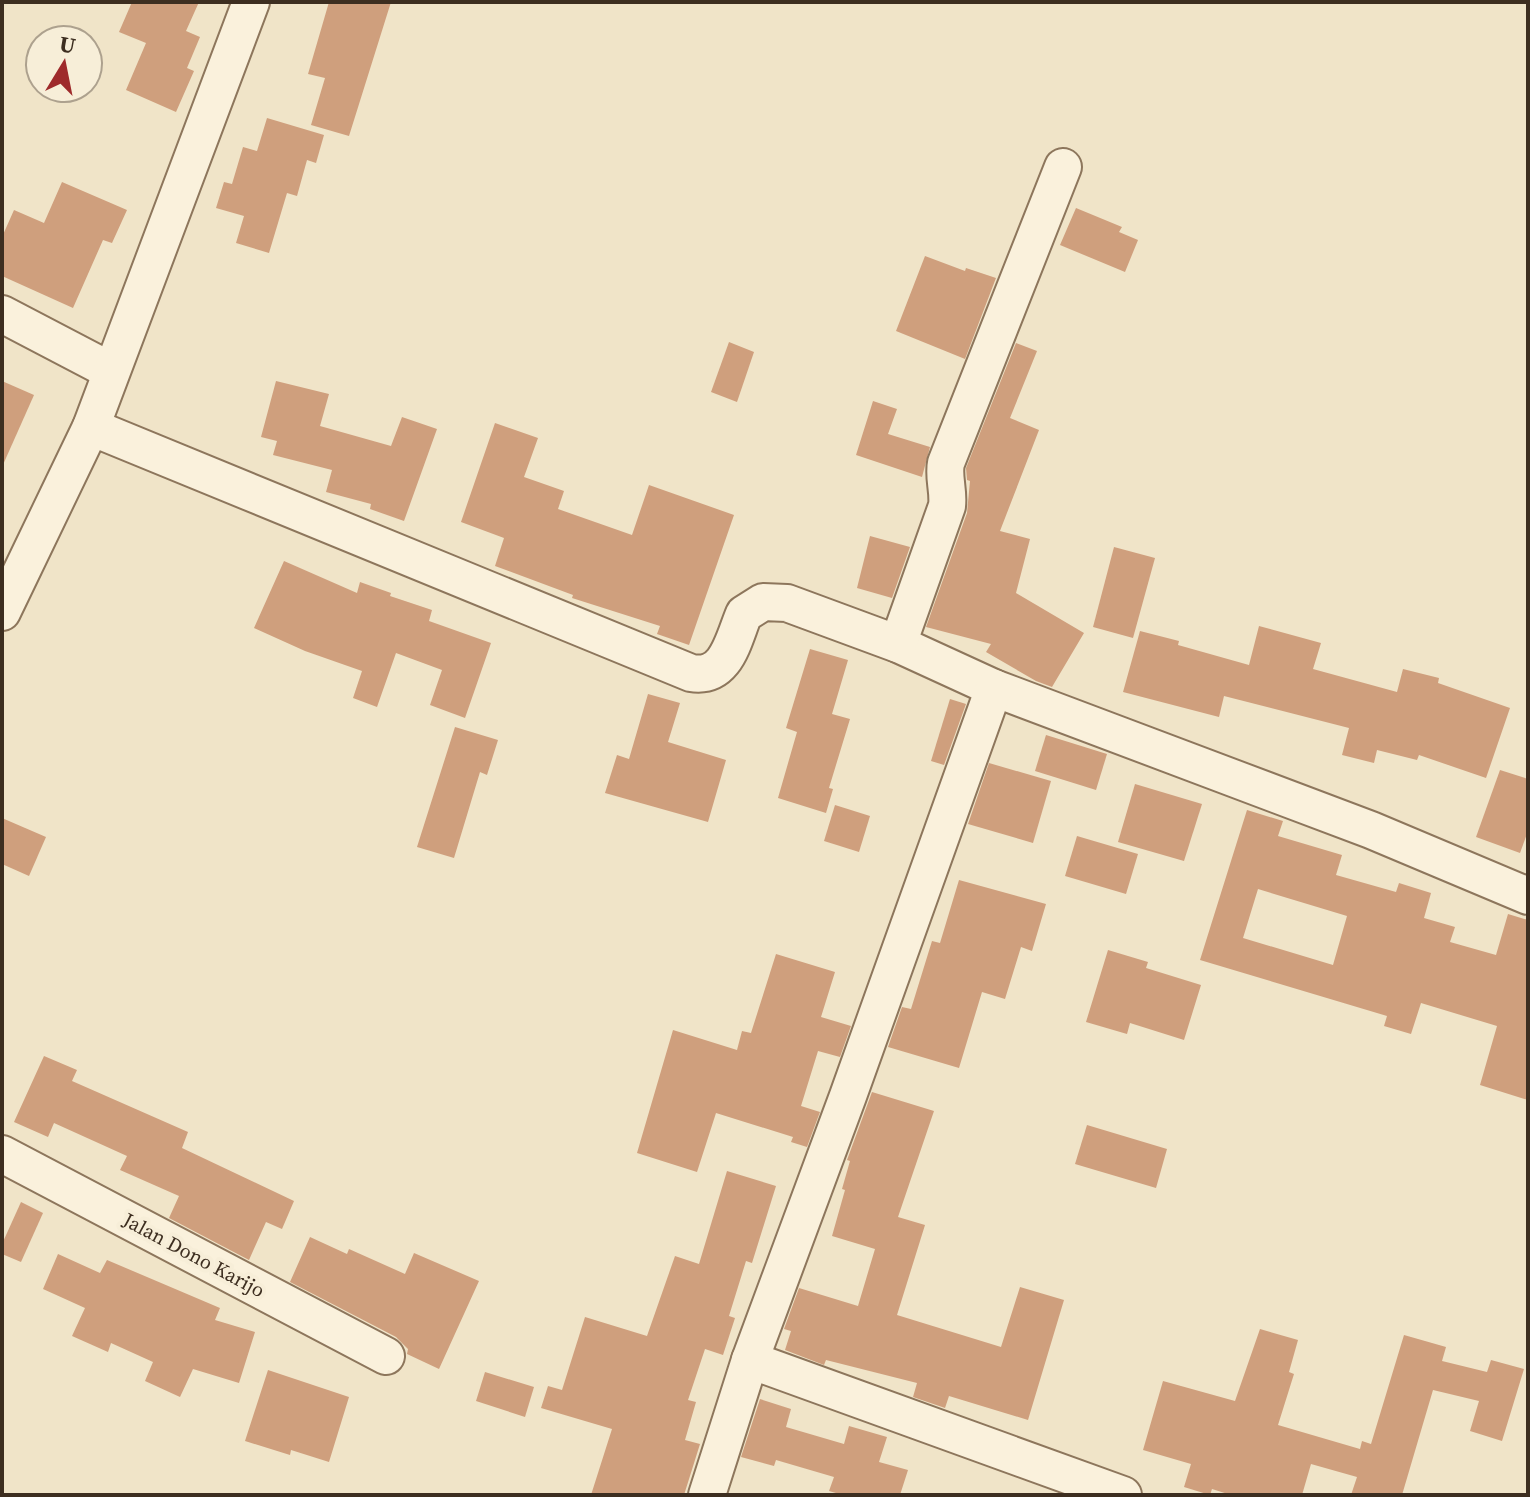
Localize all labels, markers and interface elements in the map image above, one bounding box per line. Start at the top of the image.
north arrow [24,24,104,104]
text: U [57,28,78,60]
street label: Jalan Dono Karijo [117,1205,270,1304]

